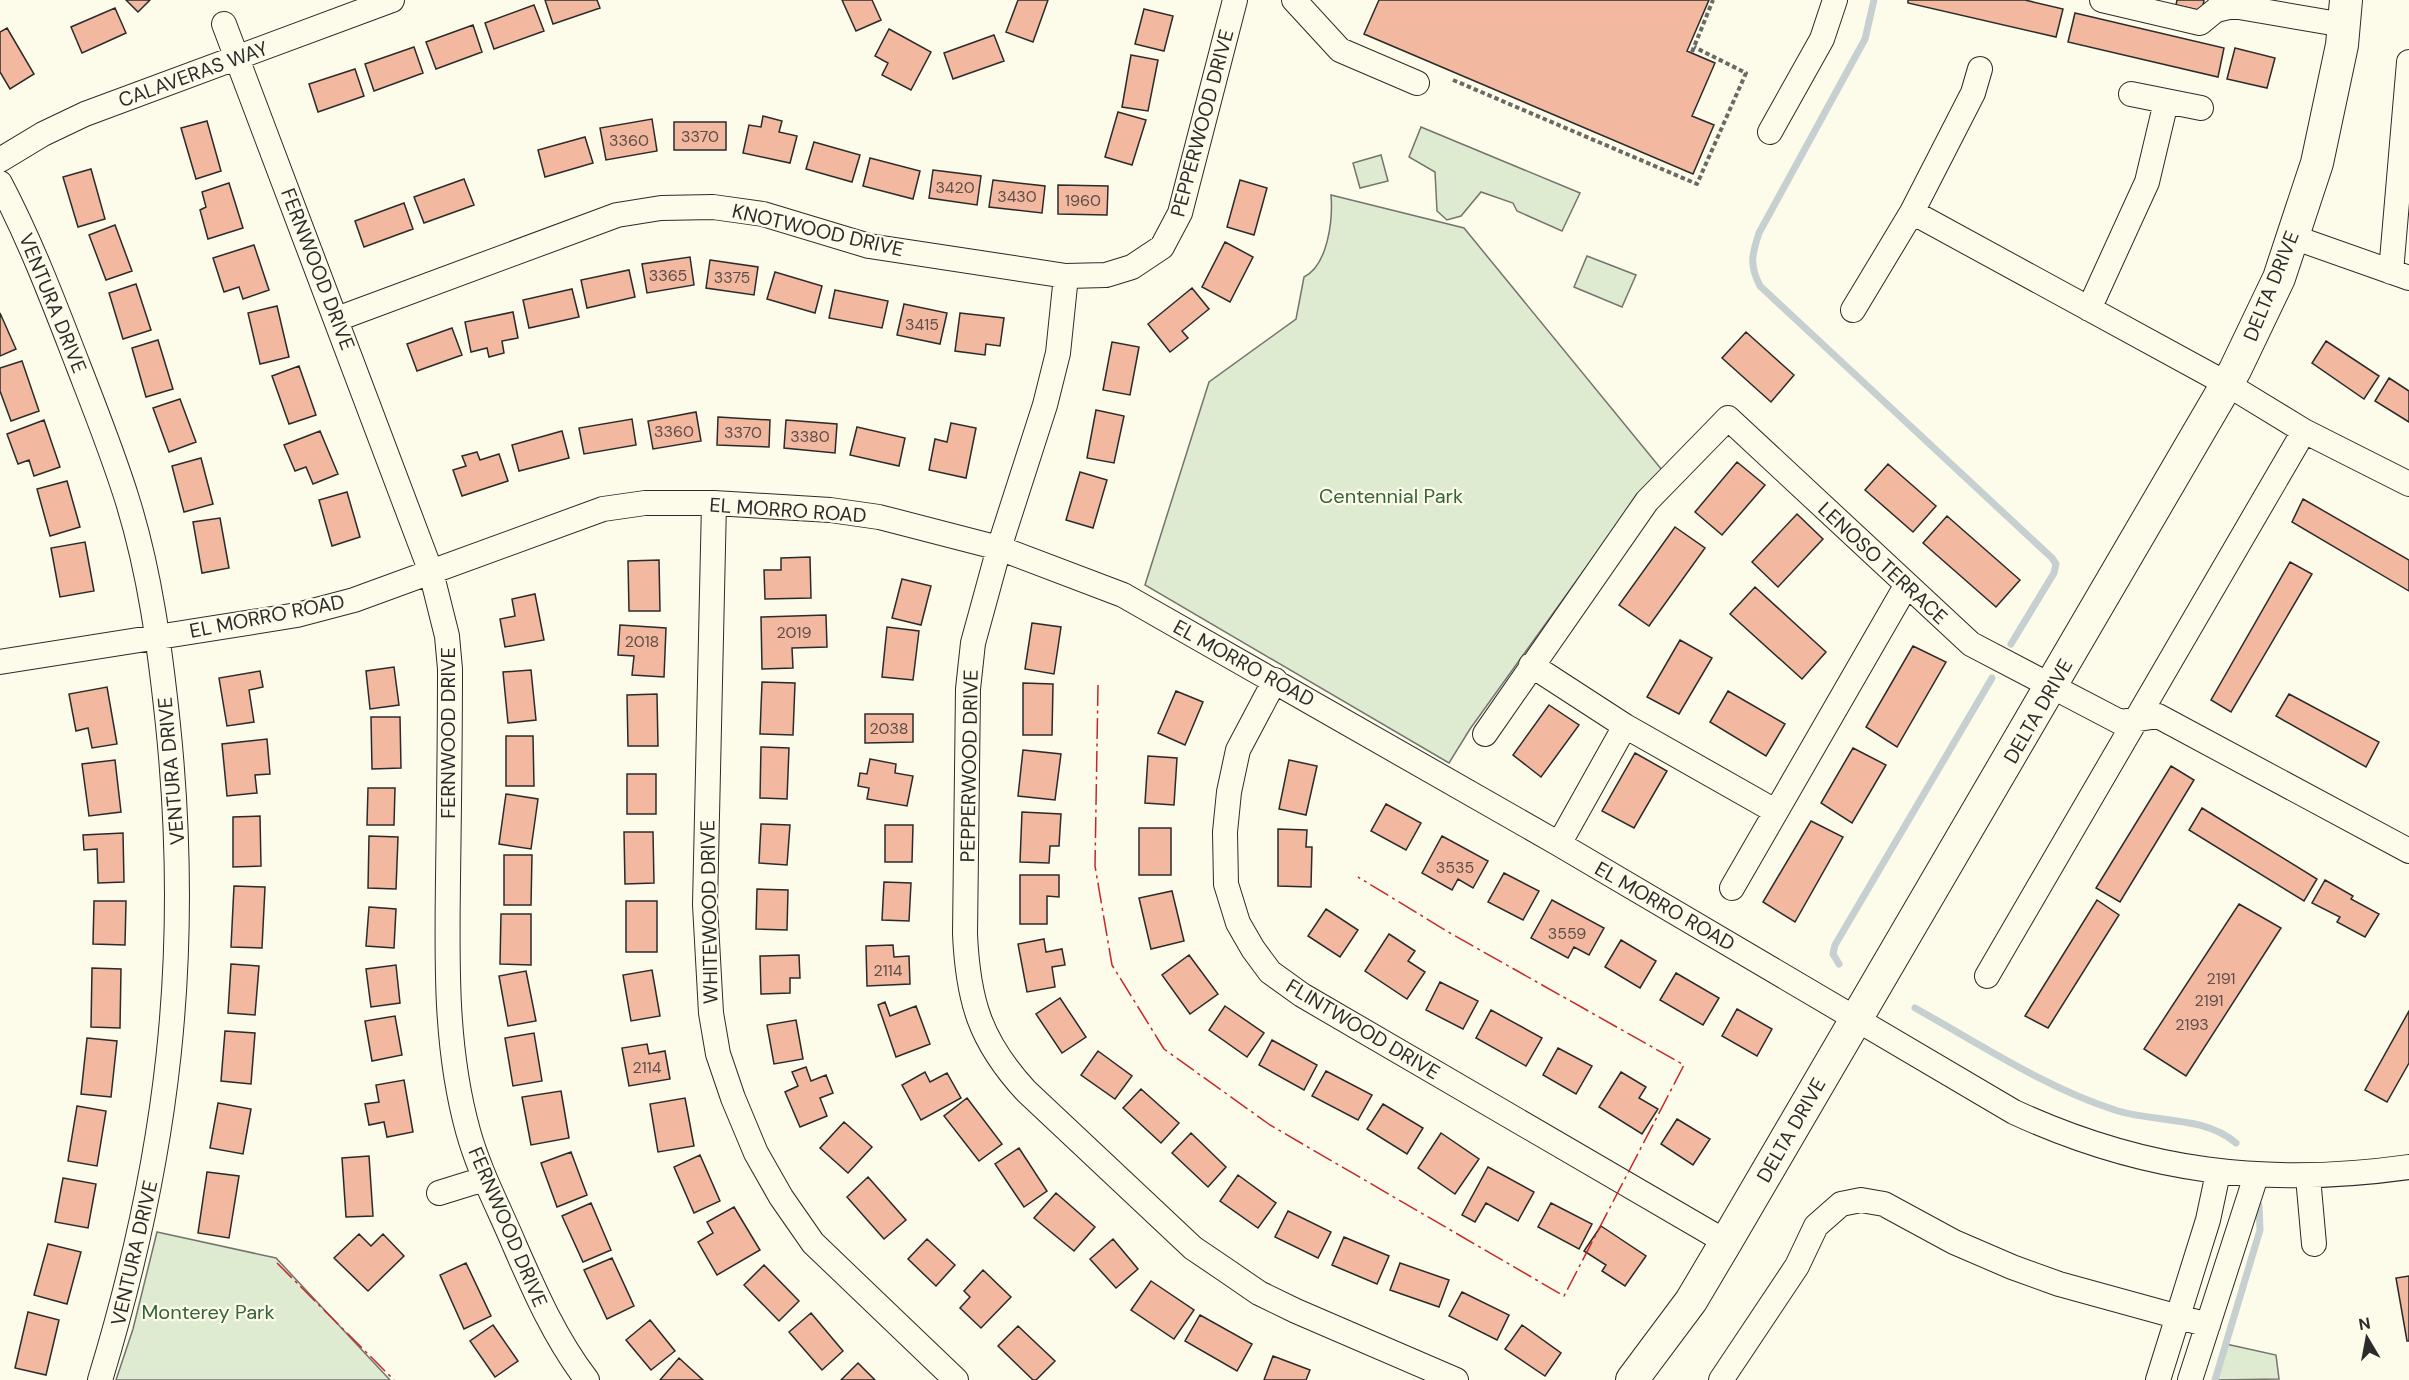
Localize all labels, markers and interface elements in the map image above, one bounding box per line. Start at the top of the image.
street label: PEPPERWOOD DRIVE [1164,26,1240,220]
street label: CALAVERAS WAY [115,35,272,113]
house number: 3370 [681,126,719,147]
house number: 3360 [609,130,649,151]
house number: 3420 [935,177,975,198]
street label: FERNWOOD DRIVE [275,184,361,354]
house number: 3430 [997,186,1037,207]
house number: 1960 [1065,190,1101,211]
street label: KNOTWOOD DRIVE [730,198,906,262]
street label: DELTA DRIVE [2237,227,2305,345]
street label: VENTURA DRIVE [13,229,93,377]
house number: 3365 [649,265,687,286]
house number: 3375 [714,267,750,288]
house number: 3415 [905,314,939,335]
house number: 3360 [654,421,694,442]
house number: 3370 [724,422,762,443]
house number: 3380 [790,426,830,447]
park label: Centennial Park [1319,483,1463,509]
street label: EL MORRO ROAD [709,492,867,528]
street label: LENOSO TERRACE [1813,496,1953,630]
street label: EL MORRO ROAD [187,588,347,644]
street label: EL MORRO ROAD [1169,613,1319,713]
house number: 2019 [776,622,812,643]
house number: 2018 [625,631,659,652]
street label: FERNWOOD DRIVE [435,647,461,819]
street label: DELTA DRIVE [1998,654,2078,768]
street label: PEPPERWOOD DRIVE [954,669,984,863]
street label: VENTURA DRIVE [152,696,190,846]
house number: 2038 [869,718,909,739]
street label: WHITEWOOD DRIVE [694,820,724,1004]
street label: EL MORRO ROAD [1590,855,1740,957]
house number: 3535 [1436,857,1474,878]
house number: 3559 [1548,923,1586,944]
house number: 2114 [874,960,903,981]
house number: 2191 [2207,968,2235,989]
street label: FLINTWOOD DRIVE [1281,973,1445,1085]
house number: 2191 [2195,990,2223,1011]
house number: 2193 [2175,1014,2209,1035]
house number: 2114 [633,1057,662,1078]
street label: DELTA DRIVE [1751,1073,1831,1187]
street label: FERNWOOD DRIVE [463,1143,553,1311]
street label: VENTURA DRIVE [105,1178,163,1328]
park label: Monterey Park [142,1299,275,1325]
north arrow [2337,1308,2397,1368]
text: N [2357,1312,2372,1335]

